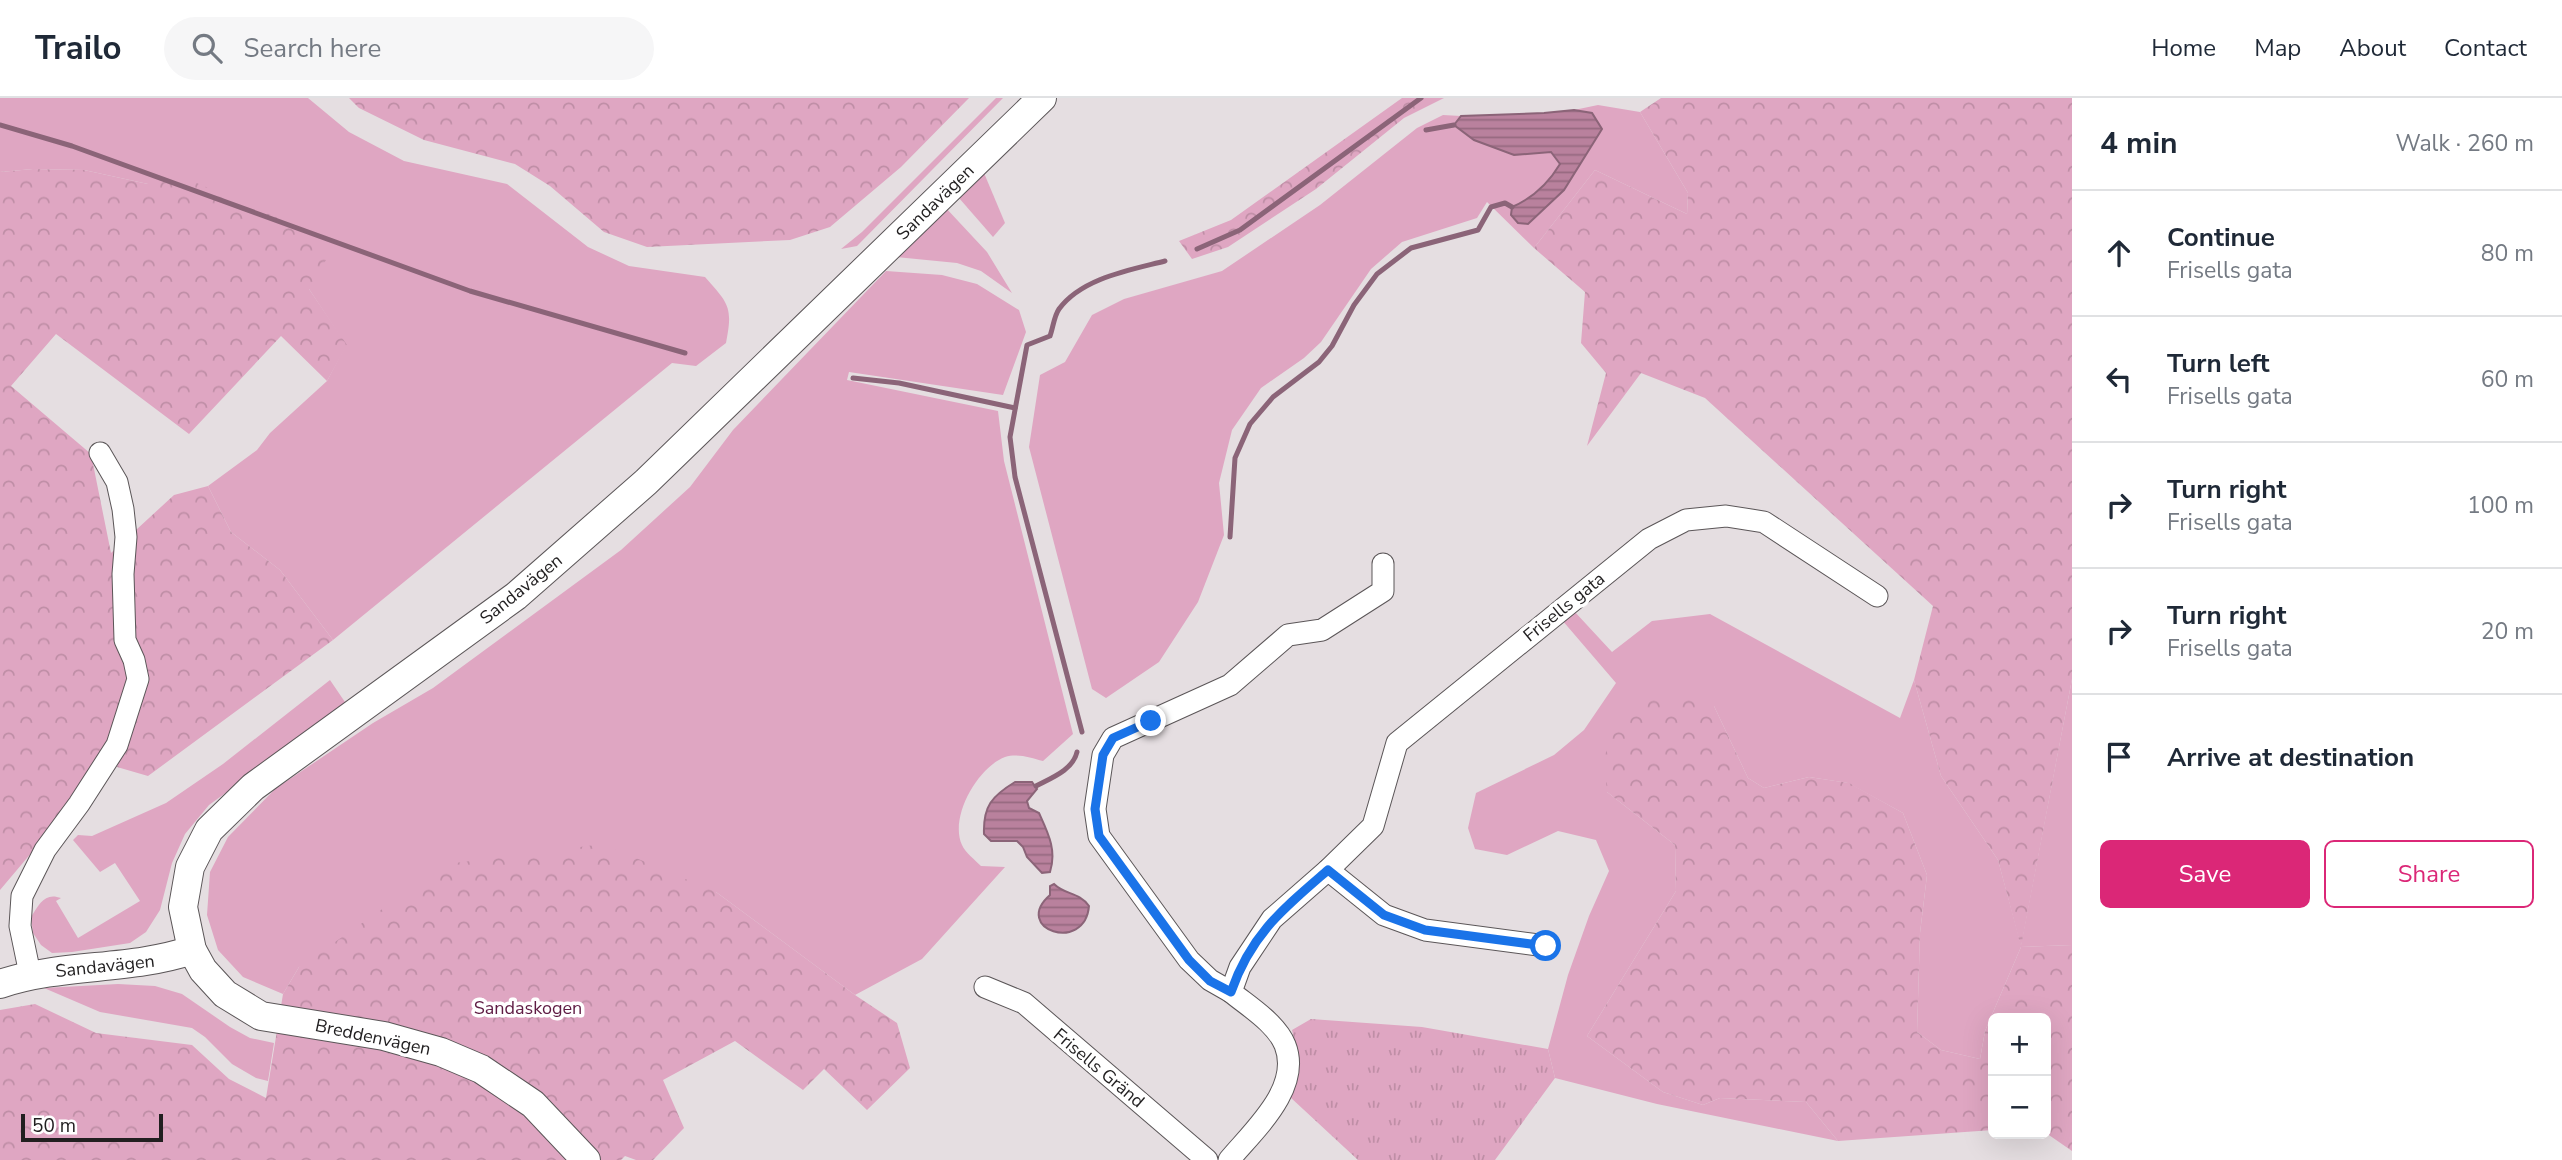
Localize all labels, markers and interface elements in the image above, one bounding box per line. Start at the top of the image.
search box [164,17,654,80]
text: Trailo [35,26,122,71]
icon: search [188,29,226,67]
text: Search here [244,31,381,66]
text: Home [2151,32,2216,64]
text: Map [2254,32,2301,64]
text: About [2339,32,2406,64]
text: Contact [2444,32,2527,64]
text: 4 min [2100,123,2178,164]
text: Walk · 260 m [2395,128,2534,159]
street label: Sandavägen [891,159,979,245]
text: Continue [2167,220,2275,255]
icon: ahead [2100,234,2138,272]
text: 80 m [2481,238,2534,269]
text: Frisells gata [2167,255,2293,286]
text: Turn left [2167,346,2270,381]
icon: left [2100,360,2138,398]
text: 60 m [2481,364,2534,395]
text: Frisells gata [2167,381,2293,412]
text: Turn right [2167,472,2286,507]
icon: right [2100,486,2138,524]
text: 100 m [2467,490,2534,521]
text: Frisells gata [2167,507,2293,538]
street label: Sandavägen [475,548,567,630]
street label: Frisells gata [1518,567,1610,647]
text: Turn right [2167,598,2286,633]
icon: right [2100,612,2138,650]
text: 20 m [2481,616,2534,647]
text: Frisells gata [2167,633,2293,664]
route end [1135,705,1166,736]
icon: arrive [2100,738,2138,776]
text: Arrive at destination [2167,740,2414,775]
button: Save [2100,840,2310,908]
button: Share [2324,840,2534,908]
route start [1530,930,1561,961]
street label: Sandavägen [54,949,156,983]
park label: Sandaskogen [474,996,582,1020]
street label: Breddenvägen [313,1013,433,1061]
map controls [1988,1013,2051,1139]
button: + [1988,1013,2051,1076]
street label: Frisells Gränd [1048,1023,1150,1113]
button: − [1988,1076,2051,1139]
scale bar [21,1111,163,1143]
text: 50 m [32,1113,76,1139]

